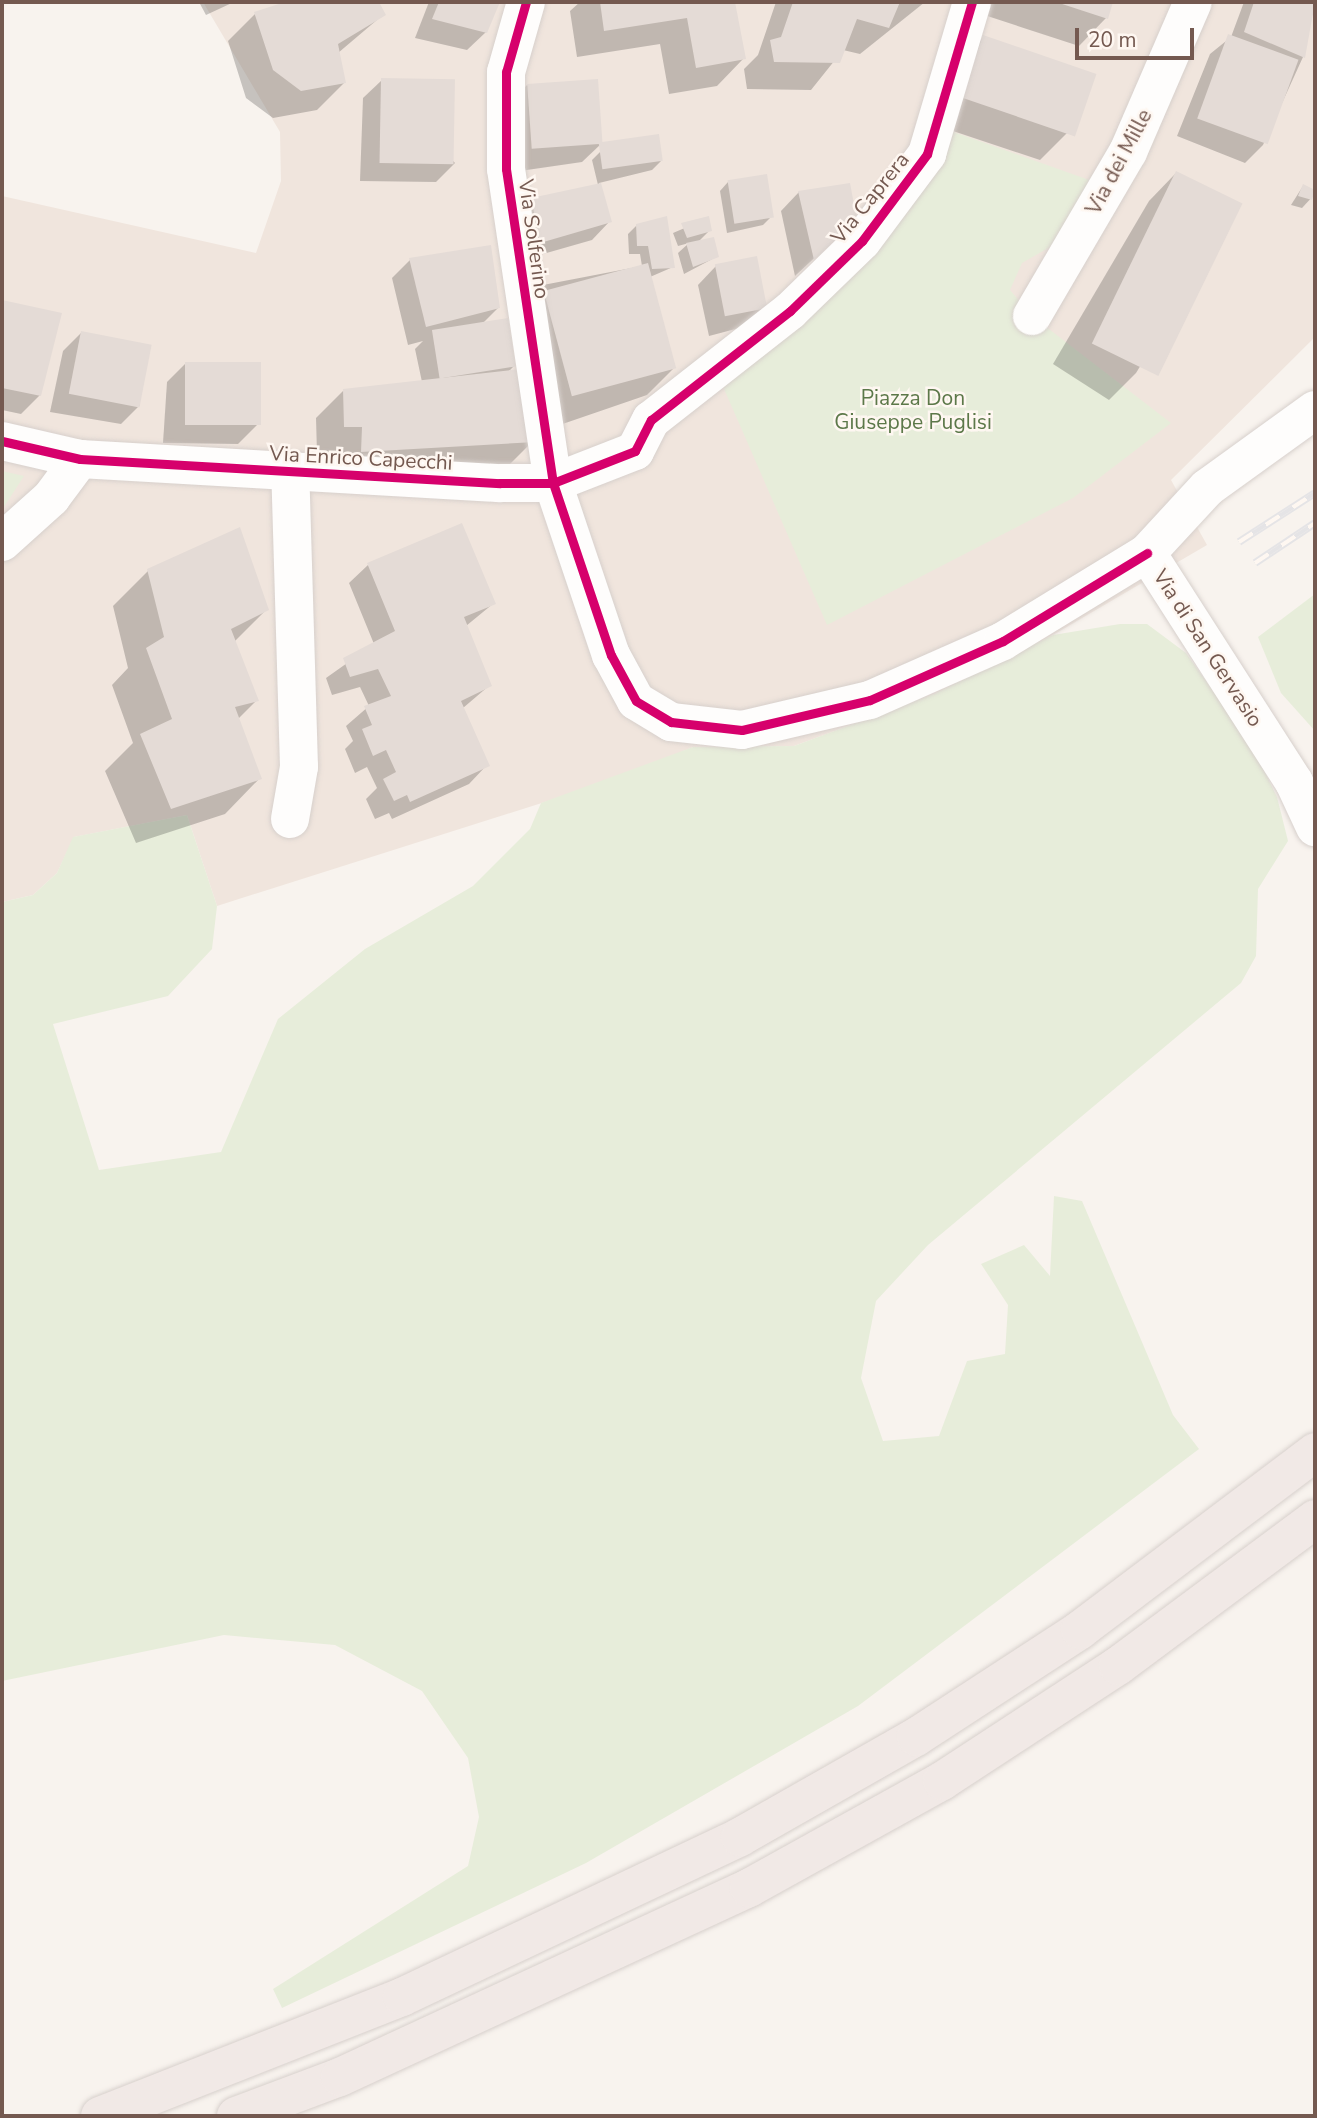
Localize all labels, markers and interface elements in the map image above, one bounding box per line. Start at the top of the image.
scale bar [1079,14,1198,58]
text: 20 m [1088,26,1137,54]
street label: Via dei Mille [1081,105,1157,219]
street label: Via Caprera [826,147,914,249]
street label: Via Solferino [513,178,555,300]
park label: Piazza Don Giuseppe Puglisi [834,385,992,435]
street label: Via Enrico Capecchi [269,441,453,475]
street label: Via di San Gervasio [1148,565,1268,731]

